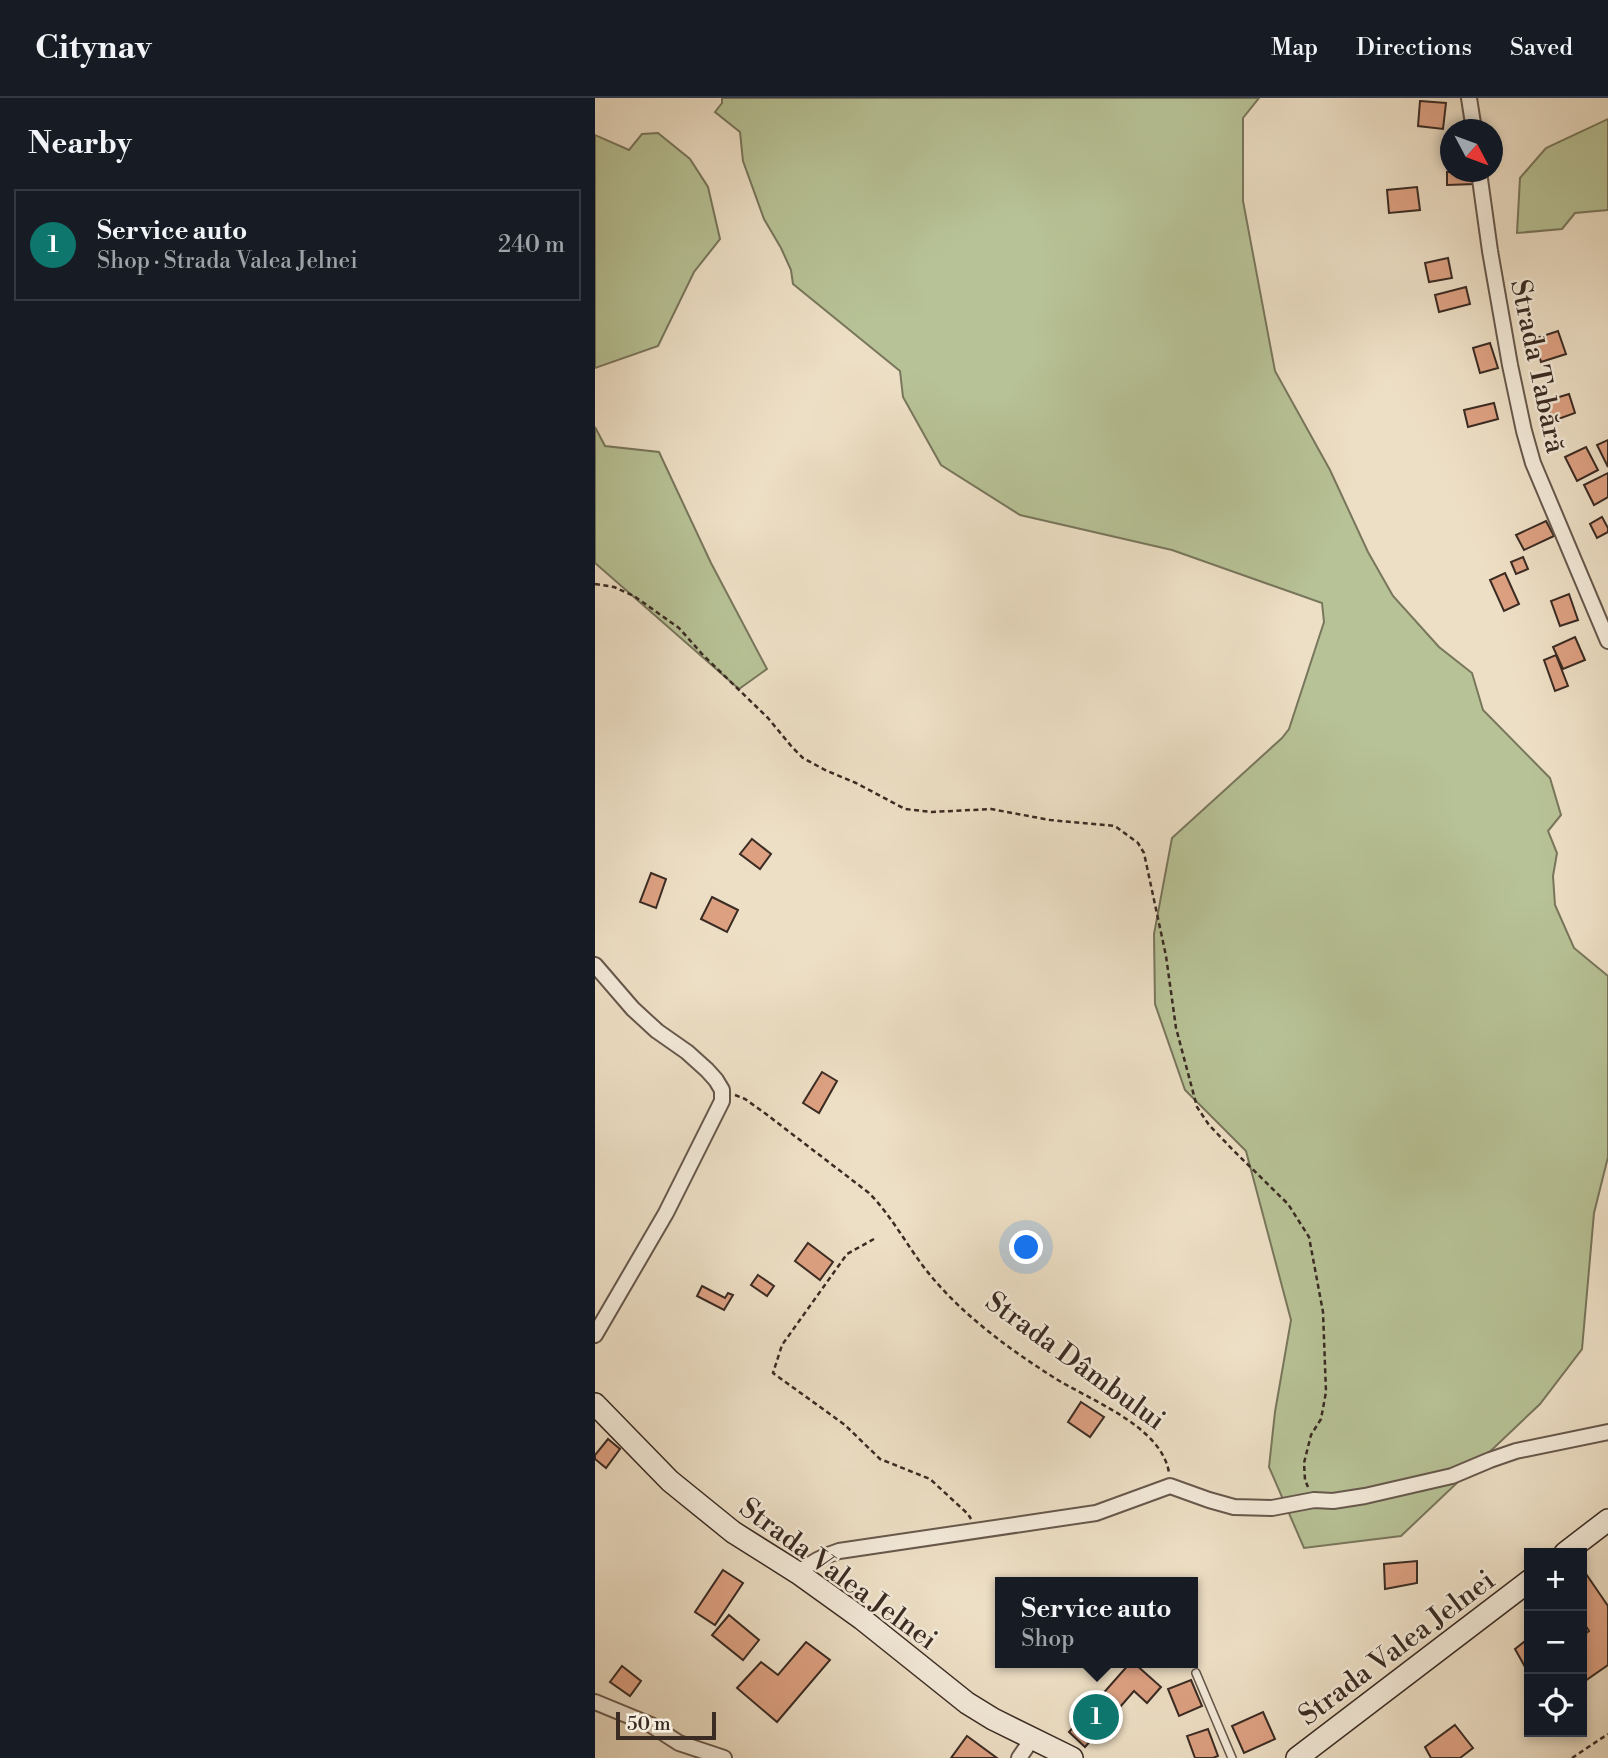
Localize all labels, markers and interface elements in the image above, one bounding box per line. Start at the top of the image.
text: Citynav [35,28,152,69]
text: Map [1271,33,1318,63]
text: Directions [1356,33,1472,63]
text: Saved [1510,33,1573,63]
north arrow [1440,119,1503,182]
text: Nearby [28,125,132,163]
text: Service auto [97,215,247,247]
text: 1 [47,231,59,259]
text: 240 m [498,231,565,259]
text: Shop · Strada Valea Jelnei [97,247,358,275]
street label: Strada Tabără [1502,276,1573,457]
your location [1009,1230,1043,1264]
street label: Strada Dâmbului [978,1284,1172,1438]
street label: Strada Valea Jelnei [732,1491,944,1658]
map controls [1524,1548,1587,1737]
button: + [1524,1548,1587,1611]
street label: Strada Valea Jelnei [1292,1563,1502,1733]
popup [995,1577,1198,1668]
text: Service auto [1021,1593,1172,1625]
button: − [1524,1611,1587,1674]
text: Shop [1021,1625,1075,1653]
button: locate [1524,1674,1587,1737]
pin: 1 [1073,1691,1119,1743]
scale bar [616,1709,716,1741]
text: 50 m [627,1712,671,1736]

